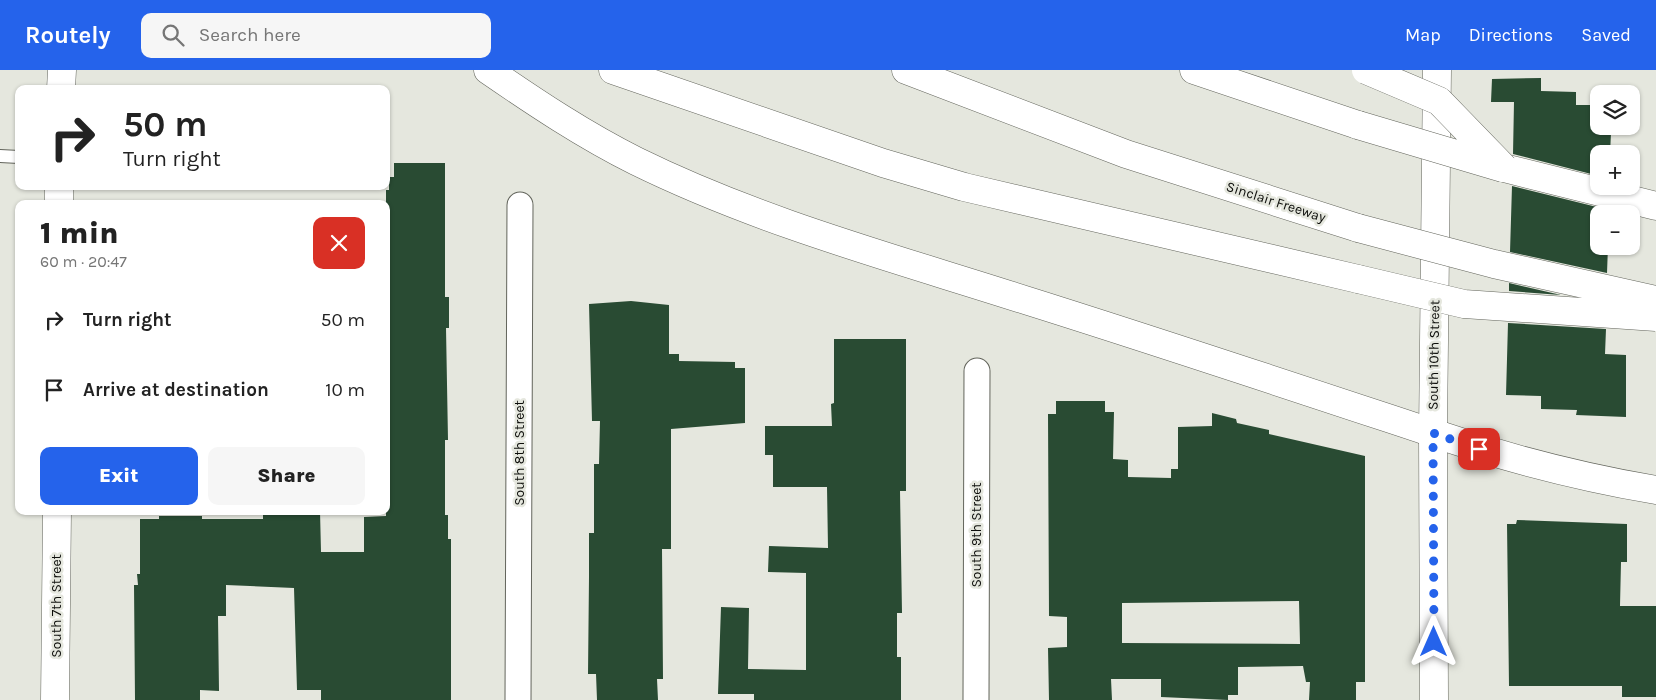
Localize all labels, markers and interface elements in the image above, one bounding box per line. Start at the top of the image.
search box [141,13,491,58]
text: Routely [25,21,111,49]
icon: search [159,21,187,49]
text: Search here [199,24,301,46]
text: Map [1405,24,1441,46]
text: Directions [1469,24,1553,46]
text: Saved [1581,24,1631,46]
map controls [1590,85,1640,255]
button: layers [1590,85,1640,135]
text: 50 m [123,104,208,145]
icon: right [40,105,105,170]
button: + [1590,145,1640,195]
text: Turn right [123,146,221,172]
street label: Sinclair Freeway [1224,178,1328,226]
button: − [1590,205,1640,255]
text: 1 min [40,215,119,251]
button: close [313,217,365,269]
text: 60 m · 20:47 [40,252,127,271]
street label: South 10th Street [1425,300,1443,410]
icon: right [40,306,68,334]
text: Turn right [83,309,172,331]
text: 50 m [321,309,365,331]
icon: arrive [40,376,68,404]
text: Arrive at destination [83,379,269,401]
text: 10 m [325,379,365,401]
street label: South 8th Street [511,400,528,506]
pin [1458,428,1500,470]
icon: arrive [1465,435,1493,463]
button: Exit [40,447,198,505]
button: Share [208,447,365,505]
street label: South 9th Street [968,482,985,588]
street label: South 7th Street [48,554,65,658]
position arrow [1407,615,1459,667]

